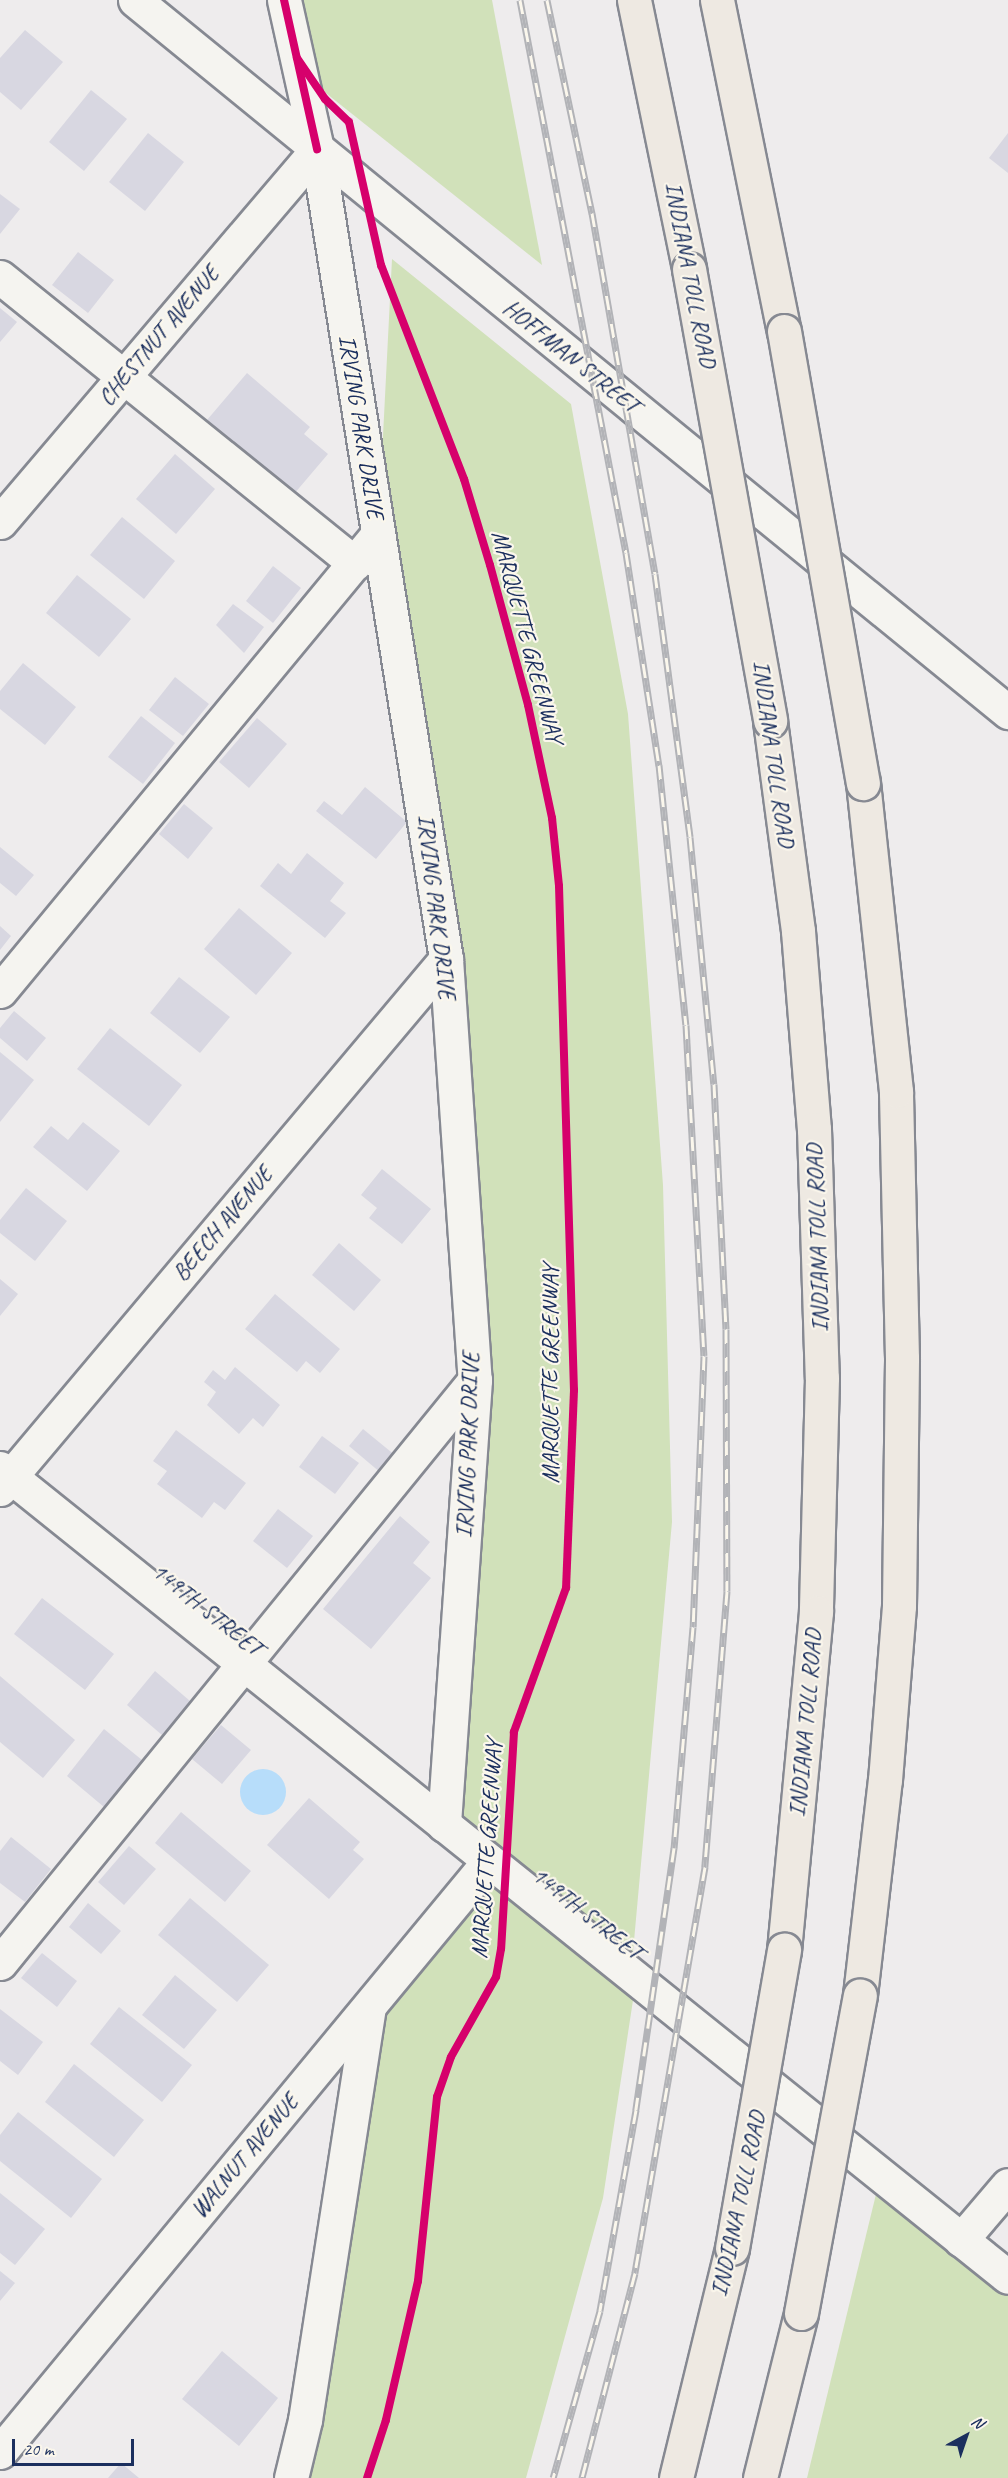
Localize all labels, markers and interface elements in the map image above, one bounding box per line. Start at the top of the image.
street label: INDIANA TOLL ROAD [658,179,722,371]
street label: CHESTNUT AVENUE [92,260,226,412]
street label: HOFFMAN STREET [497,293,645,421]
street label: IRVING PARK DRIVE [332,333,390,521]
street label: MARQUETTE GREENWAY [485,527,569,747]
street label: INDIANA TOLL ROAD [746,658,800,850]
street label: IRVING PARK DRIVE [410,813,462,1001]
street label: INDIANA TOLL ROAD [800,1143,836,1333]
street label: BEECH AVENUE [166,1160,280,1288]
street label: MARQUETTE GREENWAY [537,1264,565,1484]
street label: IRVING PARK DRIVE [450,1351,486,1539]
street label: 149TH STREET [146,1557,268,1663]
street label: INDIANA TOLL ROAD [783,1628,829,1818]
street label: MARQUETTE GREENWAY [465,1738,509,1960]
street label: 149TH STREET [526,1861,648,1967]
street label: WALNUT AVENUE [185,2088,305,2224]
street label: INDIANA TOLL ROAD [705,2109,773,2299]
north arrow [936,2406,996,2466]
text: N [967,2411,988,2433]
scale bar [15,2427,136,2465]
text: 20 m [23,2438,54,2460]

